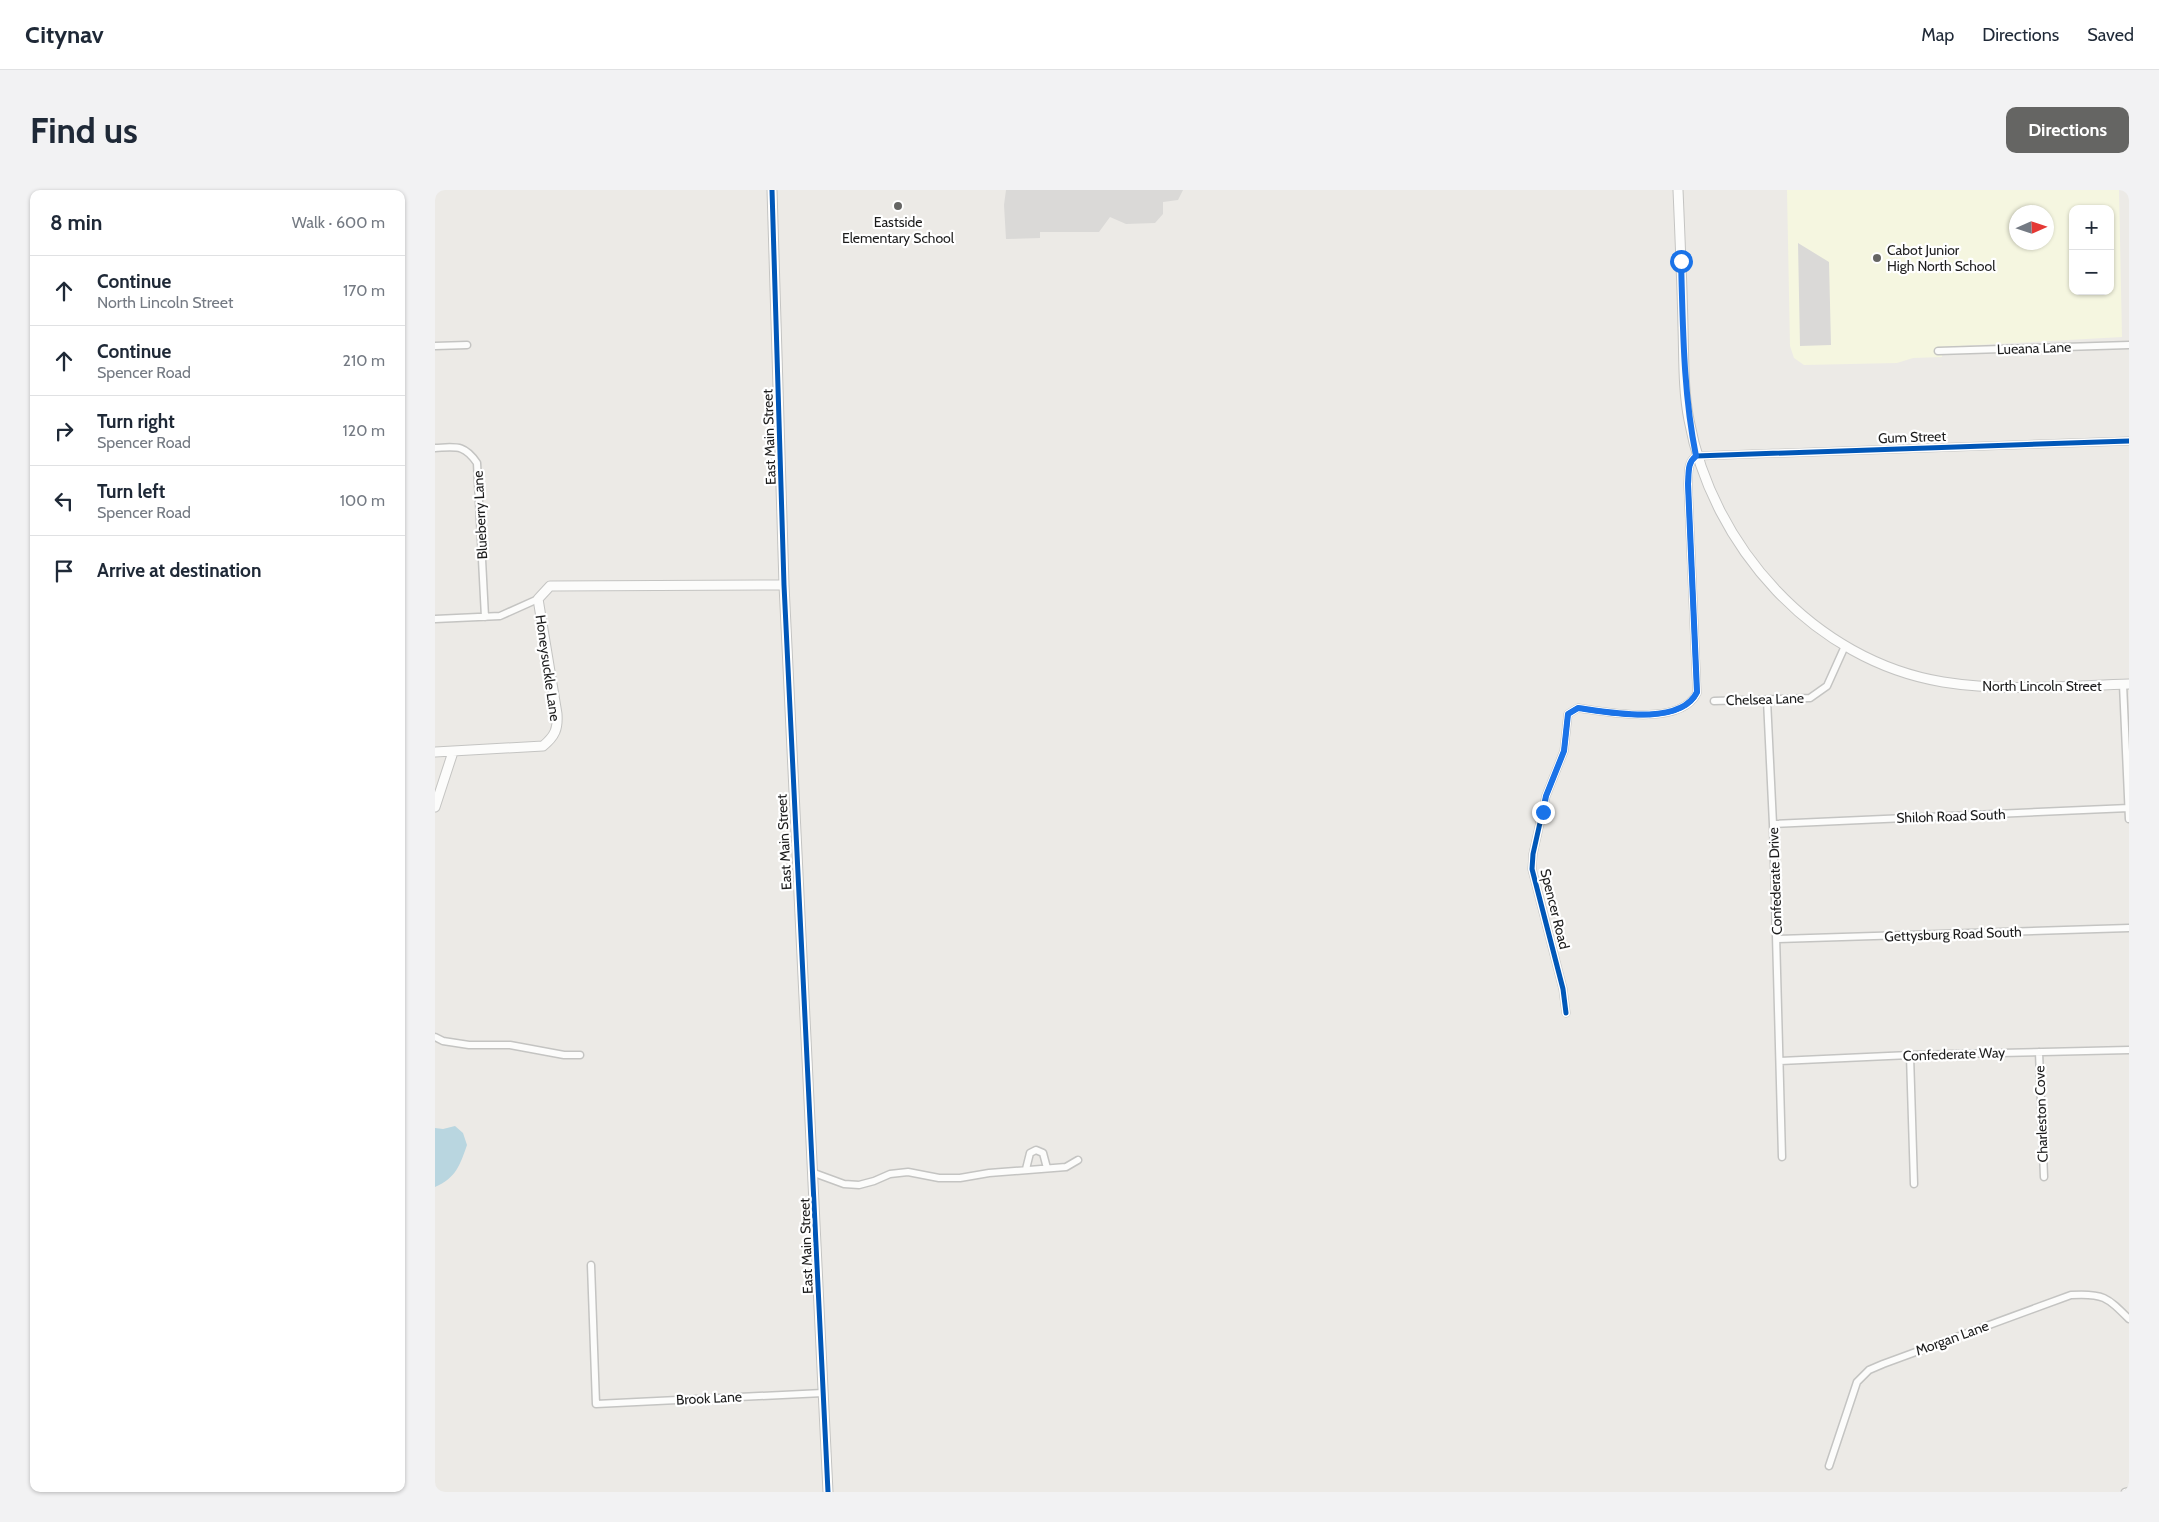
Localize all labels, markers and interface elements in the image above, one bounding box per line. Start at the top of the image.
text: Citynav [25,20,104,49]
text: Map [1921,24,1954,46]
text: Directions [1982,24,2059,46]
text: Saved [2087,24,2134,46]
button: Directions [2006,107,2129,153]
text: Find us [30,109,138,152]
marker: Eastside Elementary School [892,200,904,212]
north arrow [2009,205,2054,250]
map controls [2069,205,2114,295]
button: + [2069,205,2114,250]
text: 8 min [50,210,102,235]
text: Walk · 600 m [292,213,385,232]
place label: Eastside Elementary School [842,213,955,247]
place label: Cabot Junior High North School [1887,241,1996,275]
route start [1670,250,1693,273]
button: − [2069,250,2114,295]
marker: Cabot Junior High North School [1871,252,1883,264]
text: Continue [97,270,171,293]
icon: ahead [50,277,78,305]
text: 170 m [343,281,385,300]
text: North Lincoln Street [97,293,233,312]
street label: Lueana Lane [1996,338,2072,358]
text: Continue [97,340,171,363]
icon: ahead [50,347,78,375]
text: 210 m [343,351,385,370]
text: Spencer Road [97,363,191,382]
street label: East Main Street [758,388,780,485]
text: Turn right [97,410,175,433]
icon: right [50,417,78,445]
text: 120 m [343,421,385,440]
street label: Gum Street [1878,427,1947,447]
text: Spencer Road [97,433,191,452]
street label: Blueberry Lane [469,470,491,560]
text: Turn left [97,480,165,503]
icon: left [50,487,78,515]
text: 100 m [340,491,385,510]
text: Spencer Road [97,503,191,522]
icon: arrive [50,557,78,585]
text: Arrive at destination [97,559,261,582]
street label: Honeysuckle Lane [532,614,564,722]
street label: North Lincoln Street [1982,677,2102,695]
street label: Chelsea Lane [1726,689,1804,709]
street label: East Main Street [772,793,796,890]
route end [1532,801,1555,824]
street label: Shiloh Road South [1896,805,2006,827]
street label: Confederate Drive [1764,827,1786,935]
street label: Spencer Road [1536,867,1574,951]
street label: Gettysburg Road South [1884,923,2022,945]
street label: Confederate Way [1902,1043,2006,1065]
street label: Charleston Cove [2030,1065,2052,1163]
street label: East Main Street [795,1197,817,1294]
street label: Morgan Lane [1913,1316,1991,1360]
street label: Brook Lane [676,1387,742,1409]

